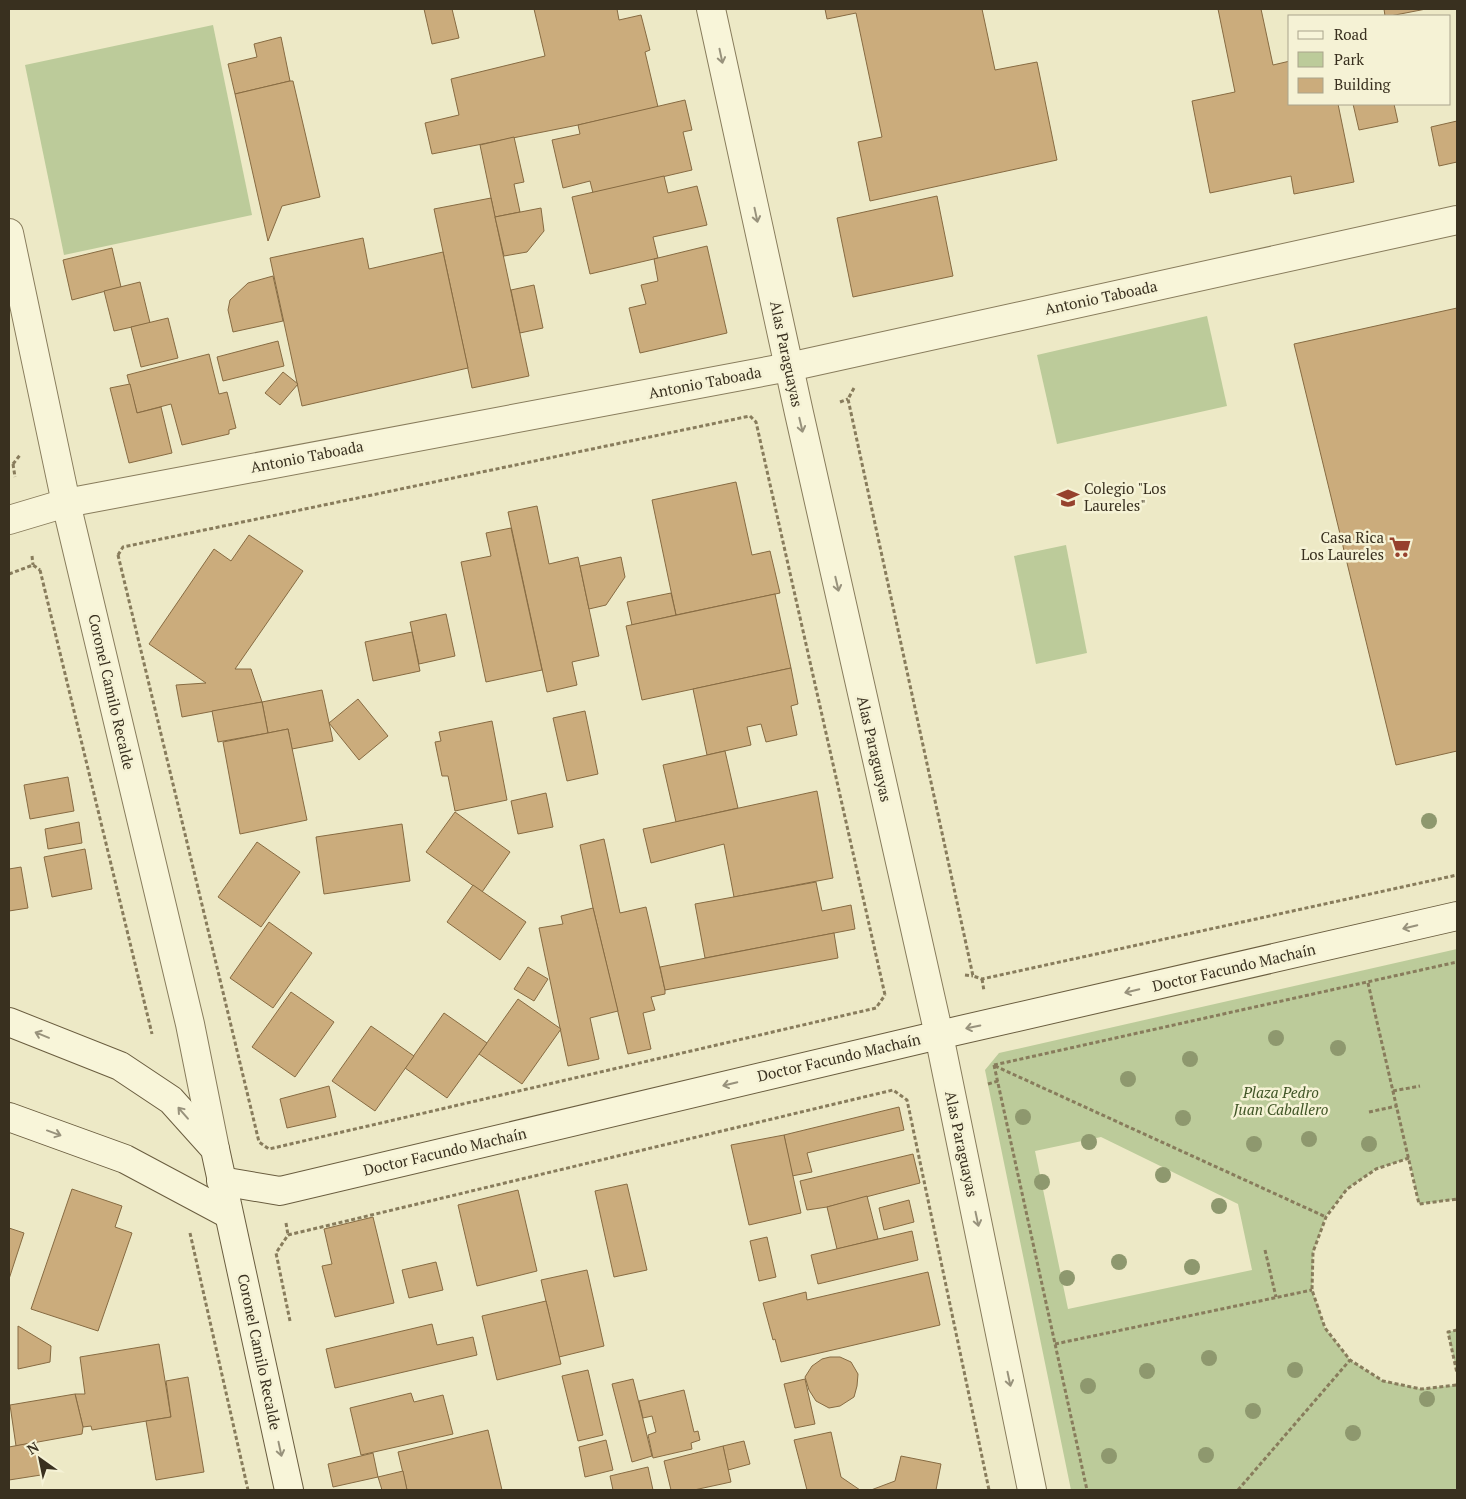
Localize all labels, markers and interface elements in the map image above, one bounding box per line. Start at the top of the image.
legend [1288,15,1451,105]
text: Road [1334,24,1367,44]
one-way arrow [717,48,726,64]
text: Park [1334,49,1364,69]
text: Building [1334,74,1392,94]
one-way arrow [752,207,761,223]
street label: Antonio Taboada [1043,275,1159,319]
street label: Alas Paraguayas [766,299,808,409]
street label: Antonio Taboada [647,361,763,403]
one-way arrow [797,417,807,433]
street label: Antonio Taboada [249,435,365,477]
place label: Colegio "Los Laureles" [1084,478,1166,515]
school or university icon: Colegio "Los Laureles" [1055,485,1081,511]
place label: Casa Rica Los Laureles [1301,527,1384,564]
supermarket icon: Casa Rica Los Laureles [1387,534,1413,560]
one-way arrow [833,575,842,591]
street label: Coronel Camilo Recalde [84,612,140,772]
street label: Alas Paraguayas [853,694,897,804]
one-way arrow [1402,923,1418,932]
street label: Doctor Facundo Machaín [1150,938,1317,996]
one-way arrow [1124,987,1140,996]
one-way arrow [966,1023,982,1032]
street label: Doctor Facundo Machaín [755,1028,922,1086]
one-way arrow [35,1030,50,1040]
one-way arrow [723,1080,739,1089]
park label: Plaza Pedro Juan Caballero [1233,1082,1329,1119]
street label: Alas Paraguayas [941,1089,983,1199]
one-way arrow [177,1106,188,1119]
street label: Doctor Facundo Machaín [361,1122,528,1180]
one-way arrow [46,1129,62,1138]
one-way arrow [973,1211,982,1227]
street label: Coronel Camilo Recalde [234,1272,286,1432]
one-way arrow [1005,1370,1015,1386]
north arrow [15,1434,65,1484]
text: N [23,1437,43,1459]
one-way arrow [276,1441,285,1457]

